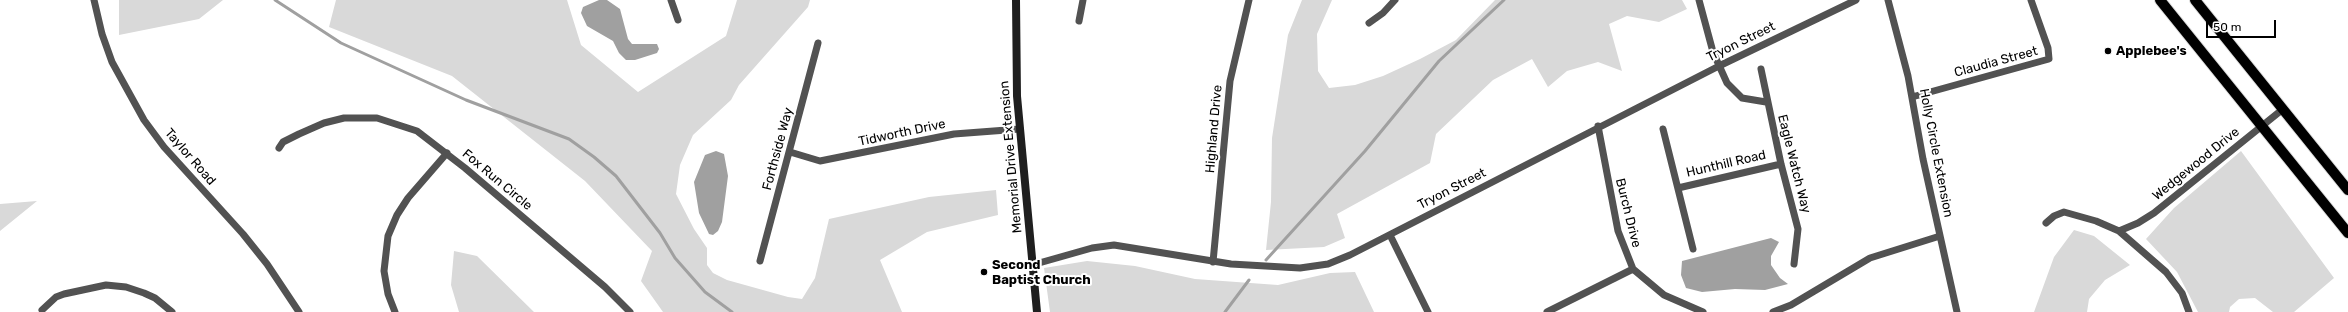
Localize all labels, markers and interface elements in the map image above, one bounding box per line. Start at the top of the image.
scale bar [2208,12,2278,38]
street label: Tryon Street [1704,19,1778,65]
text: 50 m [2213,20,2241,34]
street label: Claudia Street [1953,43,2039,81]
place label: Applebee's [2116,43,2187,59]
marker: Applebee's [2103,46,2113,56]
street label: Memorial Drive Extension [997,80,1025,234]
street label: Highland Drive [1202,84,1226,174]
street label: Holly Circle Extension [1916,87,1956,219]
street label: Forthside Way [759,106,797,192]
street label: Eagle Watch Way [1774,113,1814,215]
street label: Tidworth Drive [857,116,947,150]
street label: Wedgewood Drive [2149,124,2243,204]
street label: Taylor Road [161,125,219,189]
street label: Fox Run Circle [459,146,535,214]
street label: Hunthill Road [1685,147,1767,181]
street label: Tryon Street [1415,165,1489,213]
street label: Burch Drive [1612,177,1644,249]
place label: Second Baptist Church [992,257,1091,288]
marker: Second Baptist Church [979,267,989,277]

